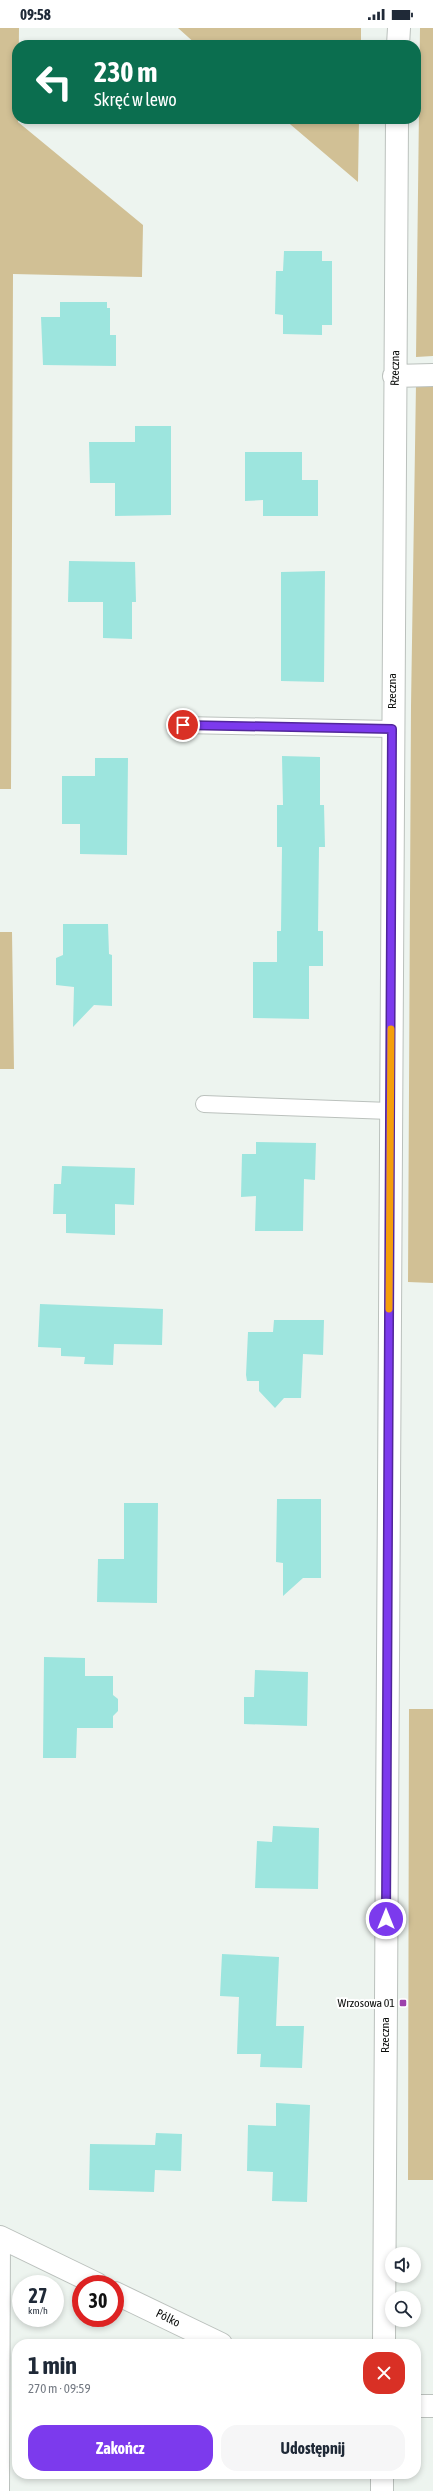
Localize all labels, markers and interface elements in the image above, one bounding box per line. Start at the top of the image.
text: 09:58 [20,6,51,23]
icon: left [28,56,80,108]
text: 230 m [94,56,157,88]
text: Skręć w lewo [94,89,177,110]
street label: Rzeczna [388,350,402,386]
street label: Rzeczna [385,673,399,709]
pin [166,708,200,742]
icon: arrive [172,714,194,736]
position arrow [365,1898,407,1940]
place label: Wrzosowa 01 [338,1996,395,2010]
marker: Wrzosowa 01 [398,1998,408,2008]
street label: Rzeczna [378,2017,392,2053]
map controls [385,2247,421,2327]
button: sound [385,2247,421,2283]
speed limit sign: 30 [72,2275,124,2327]
text: 27 [29,2284,47,2307]
button: search [385,2291,421,2327]
text: km/h [28,2305,48,2316]
street label: Pólko [154,2306,183,2330]
text: 1 min [28,2352,77,2379]
button: close [363,2352,405,2394]
text: 270 m · 09:59 [28,2381,91,2396]
button: Zakończ [28,2425,213,2471]
button: Udostępnij [221,2425,405,2471]

